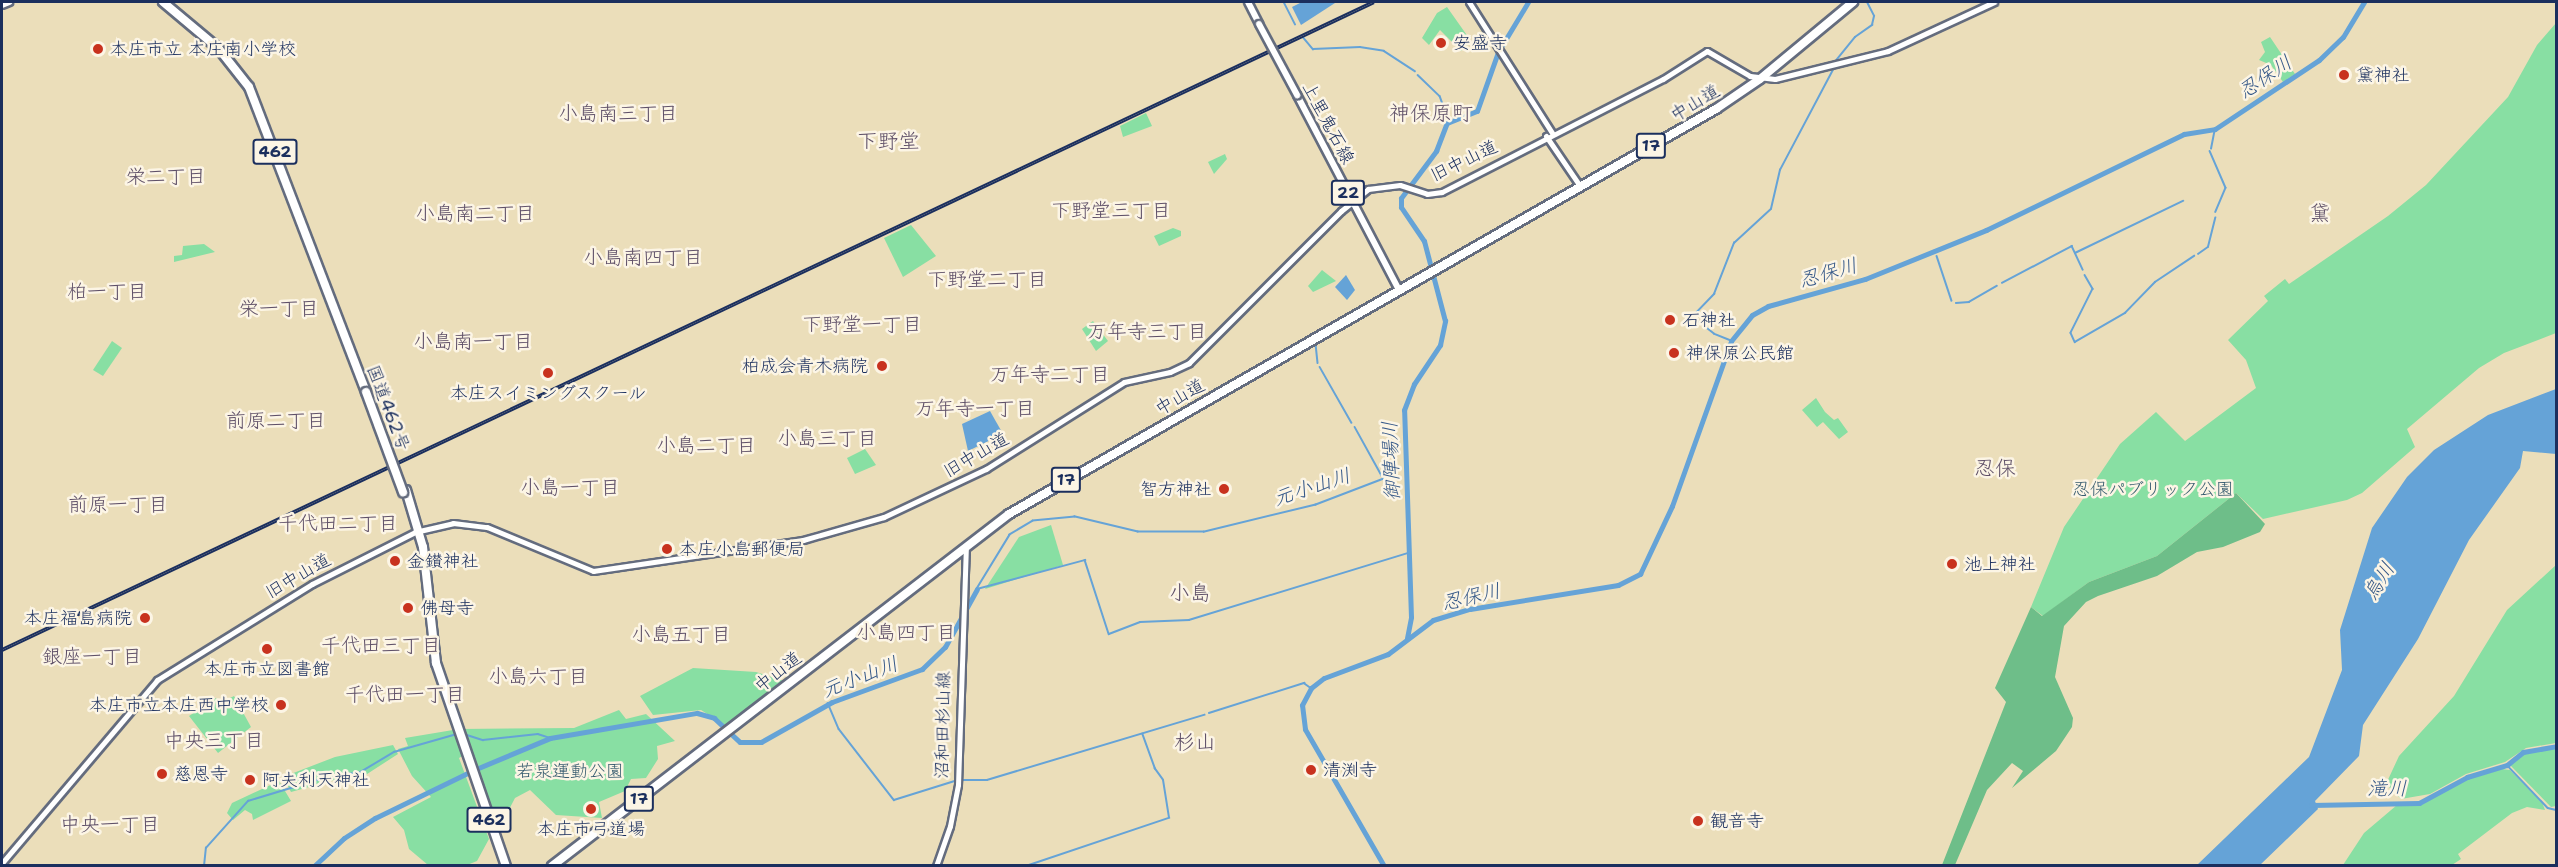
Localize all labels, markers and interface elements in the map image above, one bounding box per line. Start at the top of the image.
place label: 安盛寺 [1453,32,1507,54]
marker: 安盛寺 [1434,36,1448,50]
place label: 本庄市立 本庄南小学校 [110,38,296,60]
marker: 本庄市立 本庄南小学校 [91,42,105,56]
water label: 忍保川 [2233,50,2297,104]
place label: 黛神社 [2356,64,2410,86]
marker: 黛神社 [2337,68,2351,82]
street label: 上里鬼石線 [1297,78,1359,168]
street label: 中山道 [1666,80,1724,126]
district label: 神保原町 [1389,100,1473,126]
district label: 小島南三丁目 [558,101,678,125]
district label: 下野堂 [857,128,919,154]
road number: 17 [1634,133,1668,159]
street label: 旧中山道 [1427,136,1501,186]
road number: 462 [252,139,298,165]
district label: 栄二丁目 [126,164,206,188]
road number: 22 [1330,180,1366,206]
district label: 下野堂三丁目 [1051,198,1171,222]
district label: 黛 [2310,200,2330,226]
district label: 小島南二丁目 [415,201,535,225]
district label: 小島南四丁目 [583,245,703,269]
water label: 忍保川 [1796,253,1860,293]
district label: 下野堂二丁目 [927,267,1047,291]
district label: 柏一丁目 [67,279,147,303]
district label: 栄一丁目 [239,296,319,320]
place label: 石神社 [1682,309,1736,331]
district label: 下野堂一丁目 [802,312,922,336]
marker: 石神社 [1663,313,1677,327]
district label: 万年寺三丁目 [1087,319,1207,343]
district label: 小島南一丁目 [413,329,533,353]
place label: 神保原公民館 [1686,342,1794,364]
marker: 神保原公民館 [1667,346,1681,360]
place label: 柏成会青木病院 [742,355,868,377]
marker: 柏成会青木病院 [873,357,891,375]
street label: 国道462号 [362,362,414,454]
district label: 万年寺二丁目 [990,362,1110,386]
marker: 本庄スイミングスクール [541,366,555,380]
street label: 中山道 [1151,374,1209,420]
place label: 本庄スイミングスクール [449,382,647,404]
district label: 万年寺一丁目 [915,396,1035,420]
district label: 前原二丁目 [226,408,326,432]
water label: 御陣場川 [1378,421,1404,501]
district label: 小島三丁目 [777,426,877,450]
street label: 旧中山道 [939,428,1013,482]
district label: 小島二丁目 [656,433,756,457]
district label: 忍保 [1974,455,2016,481]
water label: 元小山川 [1270,463,1354,511]
road number: 17 [1050,467,1082,493]
district label: 小島一丁目 [520,475,620,499]
place label: 智方神社 [1140,478,1212,500]
park label: 忍保パブリック公園 [2072,478,2234,500]
marker: 智方神社 [1217,482,1231,496]
district label: 前原一丁目 [68,492,168,516]
district label: 千代田二丁目 [278,511,398,535]
place label: 本庄小島郵便局 [679,538,805,560]
marker: 本庄小島郵便局 [660,542,674,556]
street label: 旧中山道 [261,549,335,603]
place label: 金鑚神社 [407,550,479,572]
place label: 池上神社 [1964,553,2036,575]
marker: 金鑚神社 [388,554,402,568]
marker: 池上神社 [1945,557,1959,571]
water label: 烏川 [2358,558,2400,604]
water label: 忍保川 [1439,579,1503,615]
district label: 小島 [1169,580,1211,606]
place label: 佛母寺 [420,597,474,619]
marker: 佛母寺 [401,601,415,615]
place label: 本庄福島病院 [24,607,132,629]
marker: 本庄福島病院 [136,609,154,627]
district label: 小島四丁目 [856,620,956,644]
district label: 小島五丁目 [631,622,731,646]
district label: 千代田三丁目 [321,633,441,657]
marker: 本庄市立図書館 [260,642,274,656]
district label: 銀座一丁目 [42,644,142,668]
street label: 中山道 [750,647,806,697]
water label: 元小山川 [818,651,902,703]
place label: 本庄市立図書館 [204,658,330,680]
district label: 小島六丁目 [488,664,588,688]
street label: 沼和田杉山線 [931,671,955,779]
district label: 千代田一丁目 [345,682,465,706]
place label: 本庄市立本庄西中学校 [89,694,269,716]
marker: 本庄市立本庄西中学校 [274,698,288,712]
district label: 中央三丁目 [164,728,264,752]
district label: 杉山 [1174,729,1216,755]
place label: 清渕寺 [1323,759,1377,781]
park label: 若泉運動公園 [516,760,624,782]
place label: 慈恩寺 [174,763,228,785]
marker: 清渕寺 [1304,763,1318,777]
marker: 慈恩寺 [155,767,169,781]
place label: 阿夫利天神社 [262,769,370,791]
marker: 阿夫利天神社 [243,773,257,787]
water label: 滝川 [2367,776,2407,800]
road number: 17 [622,786,656,812]
marker: 本庄市弓道場 [584,802,598,816]
road number: 462 [466,807,512,833]
place label: 観音寺 [1710,810,1764,832]
district label: 中央一丁目 [60,812,160,836]
marker: 観音寺 [1691,814,1705,828]
place label: 本庄市弓道場 [537,818,645,840]

